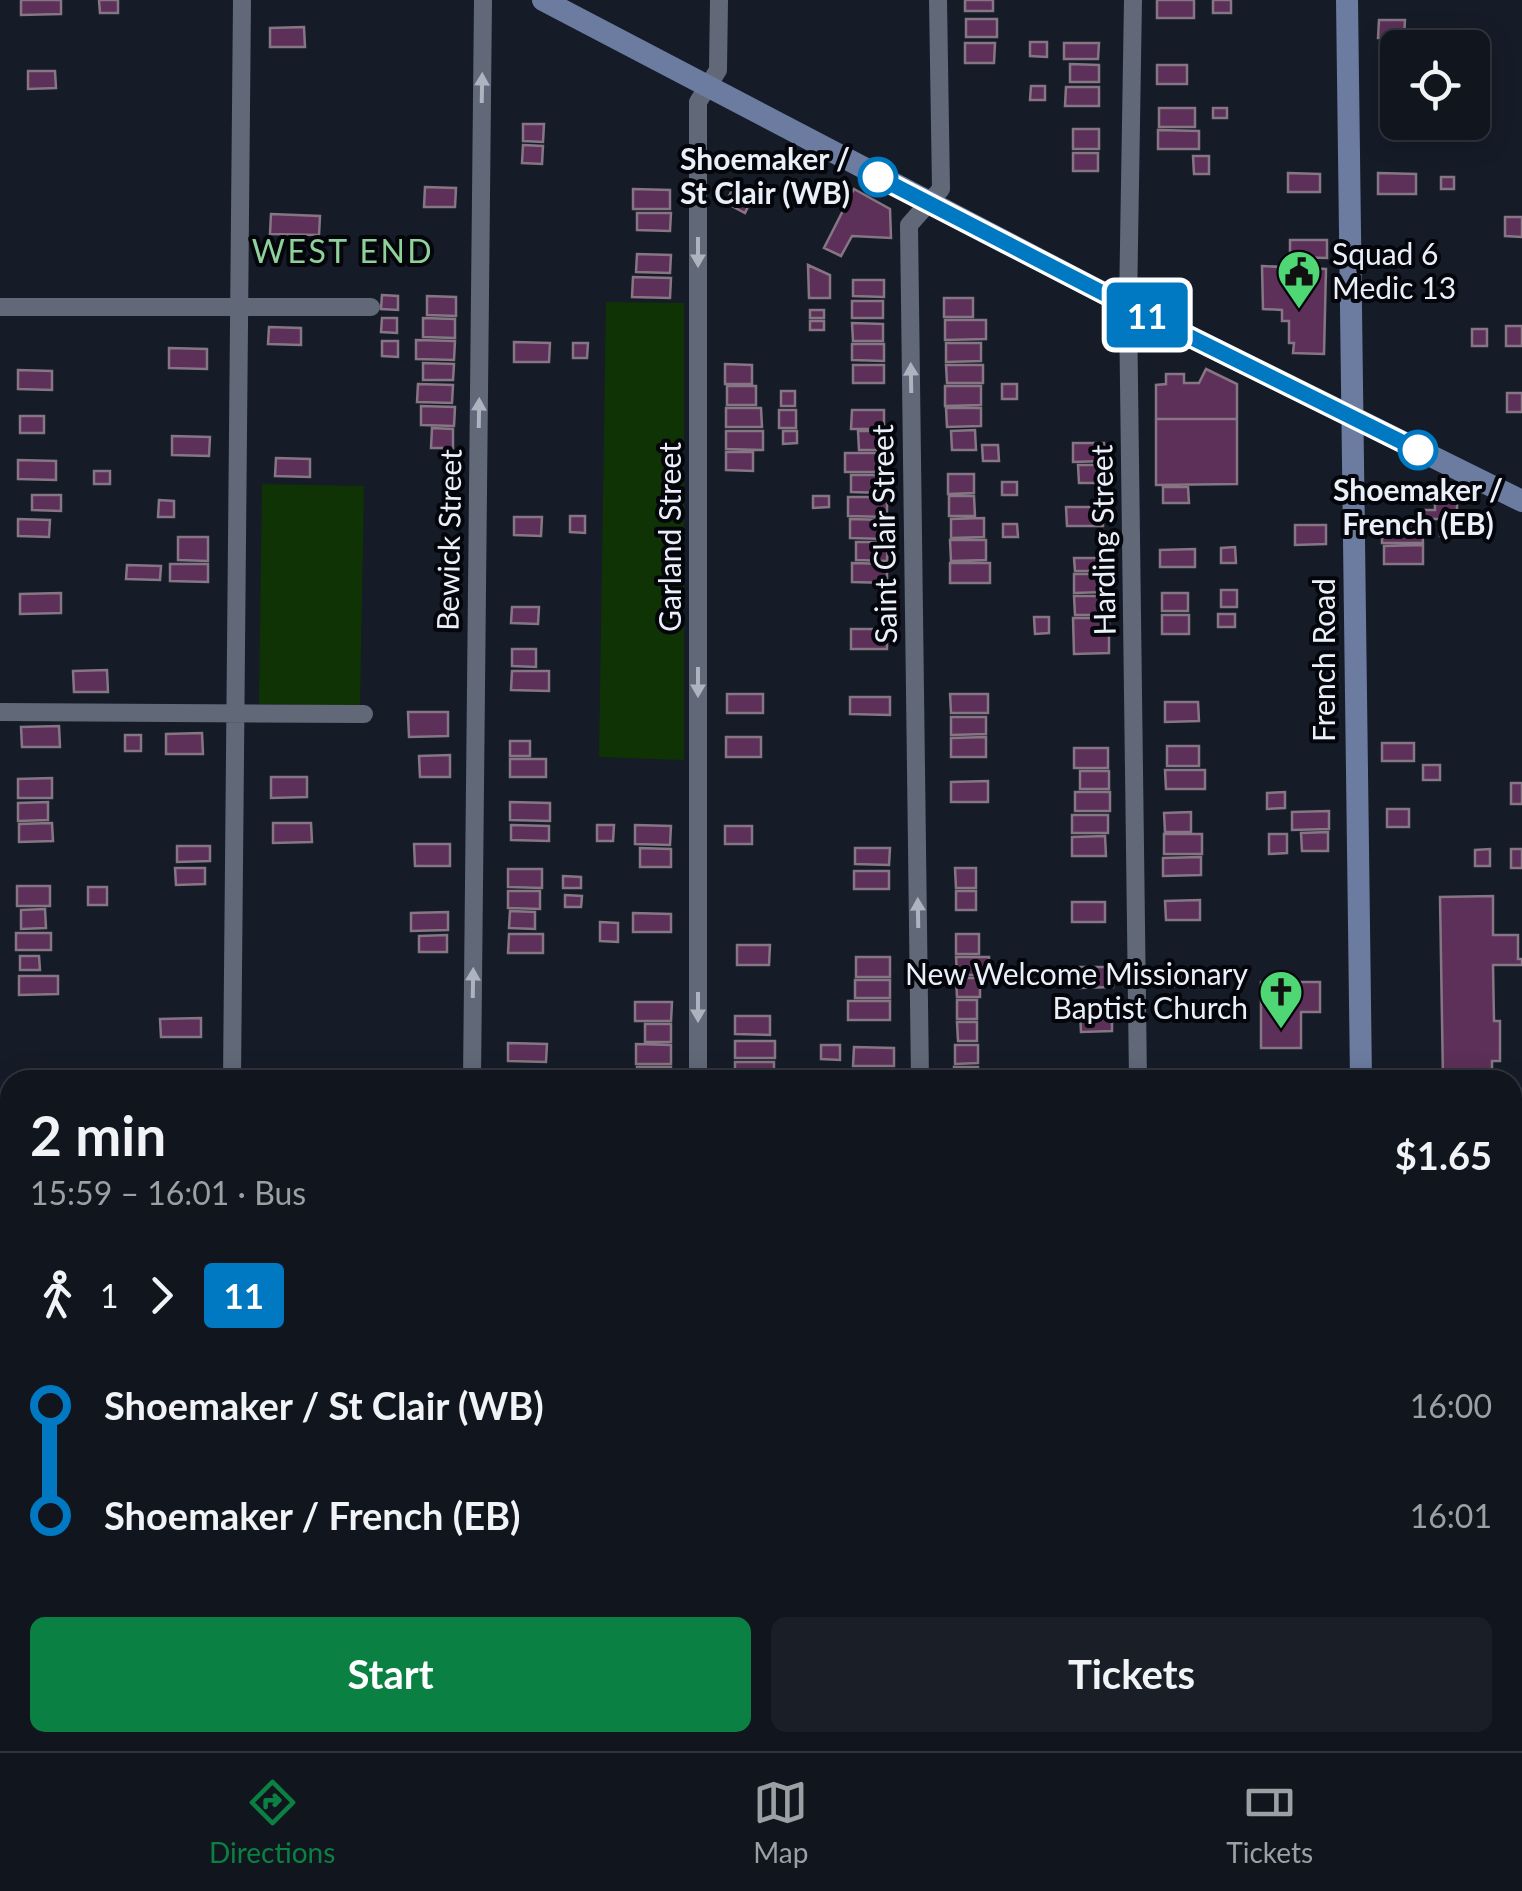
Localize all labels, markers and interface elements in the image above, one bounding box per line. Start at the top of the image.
map controls [1380,30,1490,140]
button: locate [1380,30,1490,140]
one-way arrow [475,71,491,103]
place label: Shoemaker / St Clair (WB) [680,140,850,210]
marker: Shoemaker / St Clair (WB) [859,158,897,196]
district label: WEST END [252,231,434,270]
place label: Squad 6 Medic 13 [1332,235,1456,305]
one-way arrow [690,237,706,269]
public building icon: Squad 6 Medic 13 [1276,249,1322,310]
line badge: 11 [1102,282,1192,348]
text: 11 [1127,294,1167,336]
one-way arrow [903,361,919,393]
one-way arrow [471,396,487,428]
street label: Saint Clair Street [863,424,903,644]
marker: Shoemaker / French (EB) [1399,431,1437,469]
street label: Garland Street [651,442,687,632]
street label: Harding Street [1082,444,1122,636]
street label: Bewick Street [428,448,468,631]
place label: Shoemaker / French (EB) [1333,471,1503,541]
street label: French Road [1305,578,1341,742]
one-way arrow [690,667,706,699]
one-way arrow [910,896,926,928]
place label: New Welcome Missionary Baptist Church [905,955,1249,1025]
one-way arrow [465,966,481,998]
church icon: New Welcome Missionary Baptist Church [1258,969,1304,1030]
one-way arrow [690,992,706,1024]
text: 2 min [30,1102,166,1168]
text: $1.65 [1395,1132,1492,1178]
text: 15:59 – 16:01 · Bus [30,1173,306,1212]
icon: walk [30,1268,85,1323]
icon: forward [134,1268,189,1323]
text: 11 [224,1274,264,1316]
text: 1 [100,1276,119,1315]
text: Shoemaker / St Clair (WB) [104,1382,544,1428]
text: 16:00 [1410,1386,1492,1425]
text: Shoemaker / French (EB) [104,1492,520,1538]
text: 16:01 [1410,1496,1492,1535]
button: Start [30,1617,751,1732]
button: Tickets [771,1617,1492,1732]
tab: Directions [209,1775,335,1869]
tab: Map [753,1775,808,1869]
tab: Tickets [1226,1775,1313,1869]

